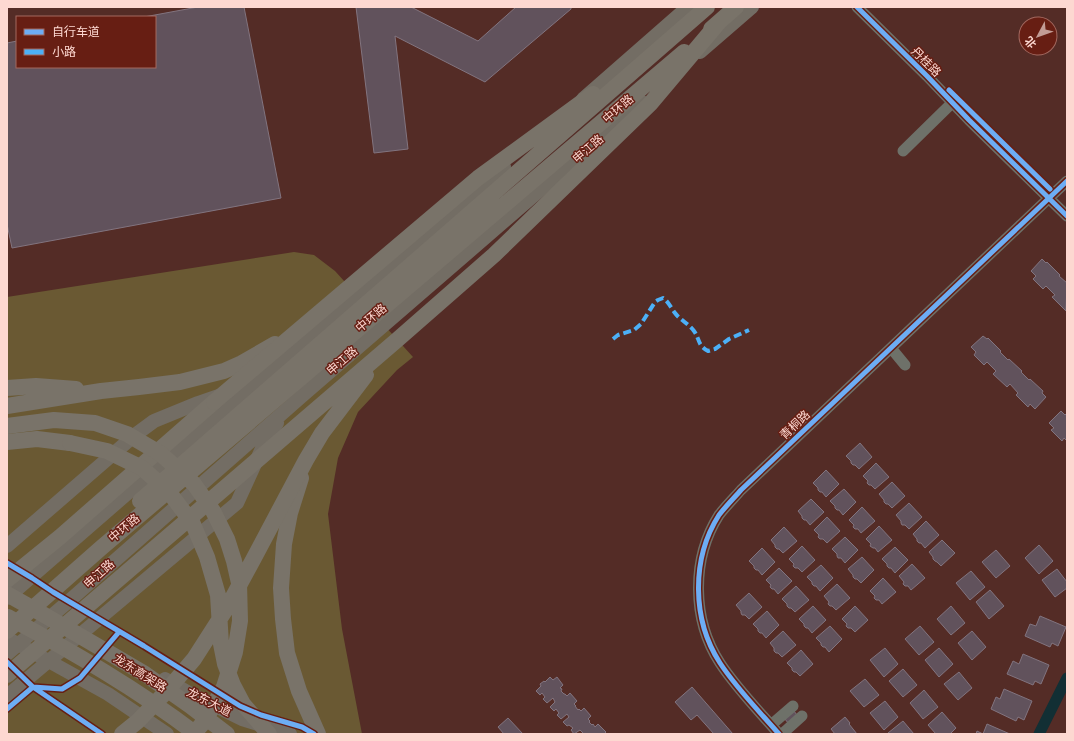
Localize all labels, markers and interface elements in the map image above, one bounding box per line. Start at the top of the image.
legend [16,16,156,68]
north arrow [1018,16,1058,56]
text: 自行车道 [52,25,100,39]
text: 北 [1022,34,1039,51]
street label: 丹桂路 [908,44,944,80]
text: 小路 [52,45,76,59]
street label: 中环路 [600,92,636,126]
street label: 申江路 [570,132,606,166]
street label: 中环路 [353,301,389,335]
street label: 申江路 [324,344,360,378]
street label: 青桐路 [777,408,813,442]
street label: 中环路 [106,511,142,545]
street label: 申江路 [81,557,117,591]
street label: 龙东高架路 [111,651,169,695]
street label: 龙东大道 [184,685,234,719]

